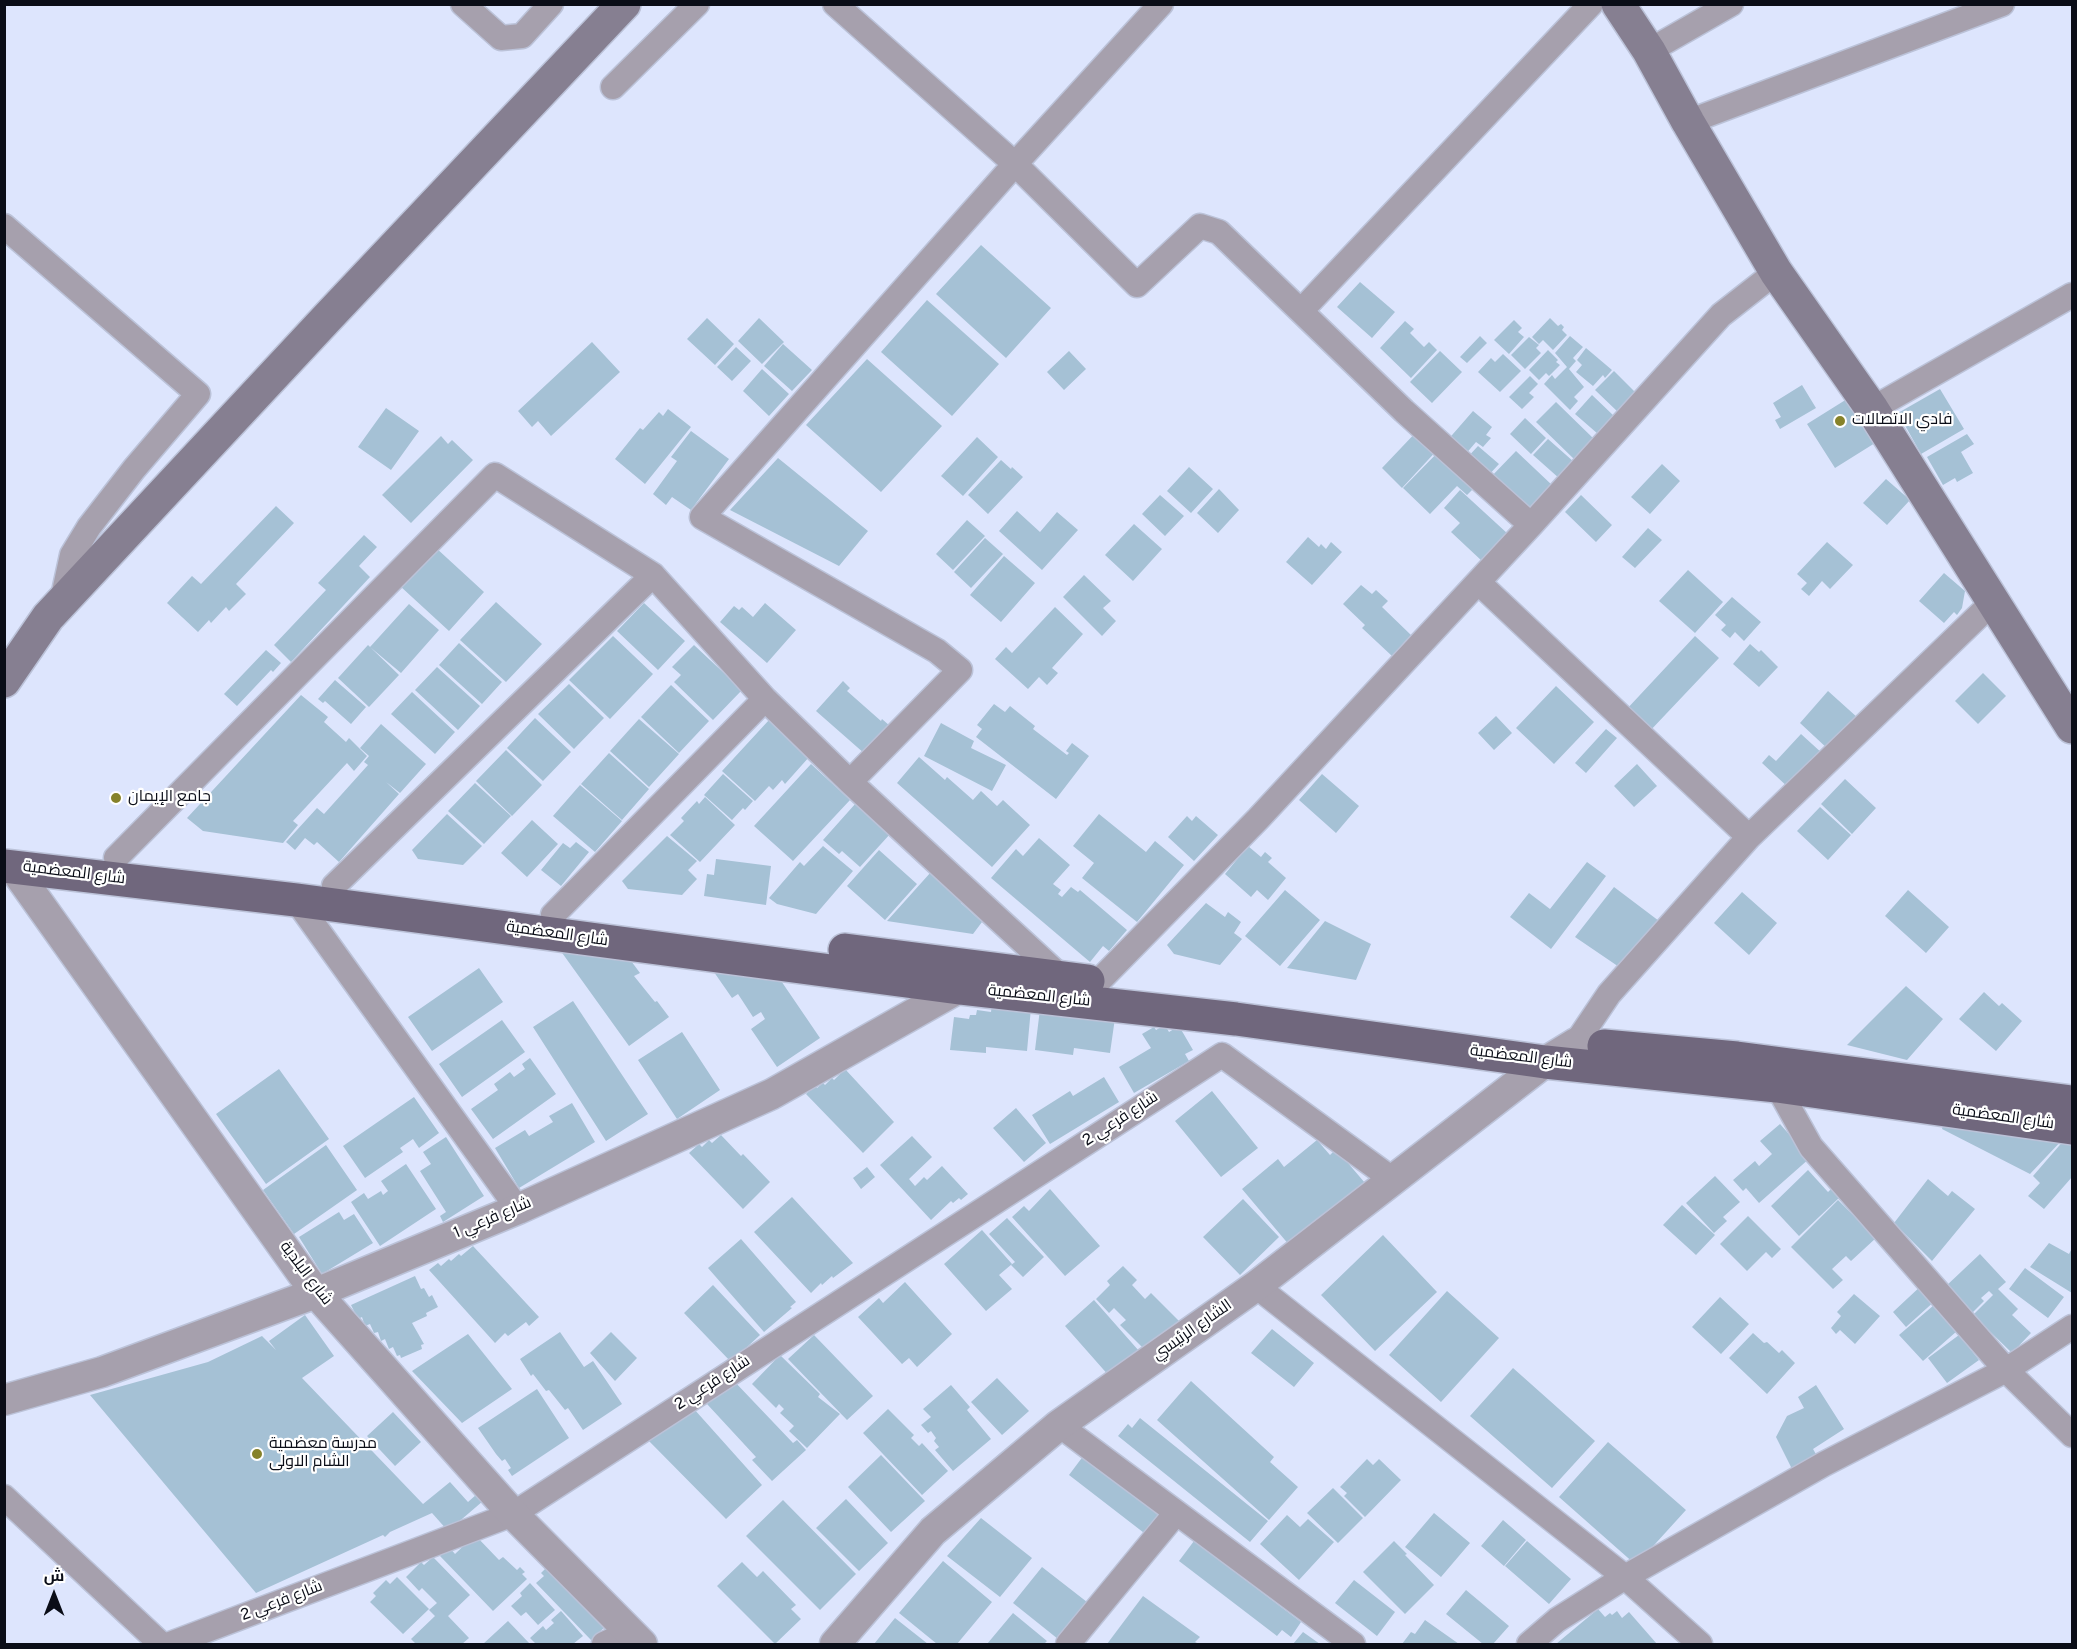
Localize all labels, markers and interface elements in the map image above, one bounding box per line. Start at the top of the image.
place label: فادي الاتصالات [1852,411,1952,431]
marker: فادي الاتصالات [1833,414,1847,428]
place label: جامع الإيمان [128,788,211,808]
marker: جامع الإيمان [109,791,123,805]
street label: شارع المعضمية [22,858,126,890]
street label: شارع المعضمية [505,918,609,952]
street label: شارع المعضمية [987,982,1091,1012]
street label: شارع المعضمية [1469,1042,1573,1074]
street label: شارع فرعي 2 [1080,1088,1162,1152]
street label: شارع المعضمية [1951,1101,2055,1135]
street label: شارع فرعي 1 [451,1194,535,1244]
street label: شارع البلدية [275,1238,335,1310]
street label: الشارع الرئيسي [1149,1297,1237,1365]
street label: شارع فرعي 2 [672,1352,754,1416]
place label: مدرسة معضمية الشام الاولى [269,1435,377,1473]
marker: مدرسة معضمية الشام الاولى [250,1447,264,1461]
north arrow [24,1565,84,1625]
text: ش [44,1567,64,1587]
street label: شارع فرعي 2 [238,1578,326,1626]

